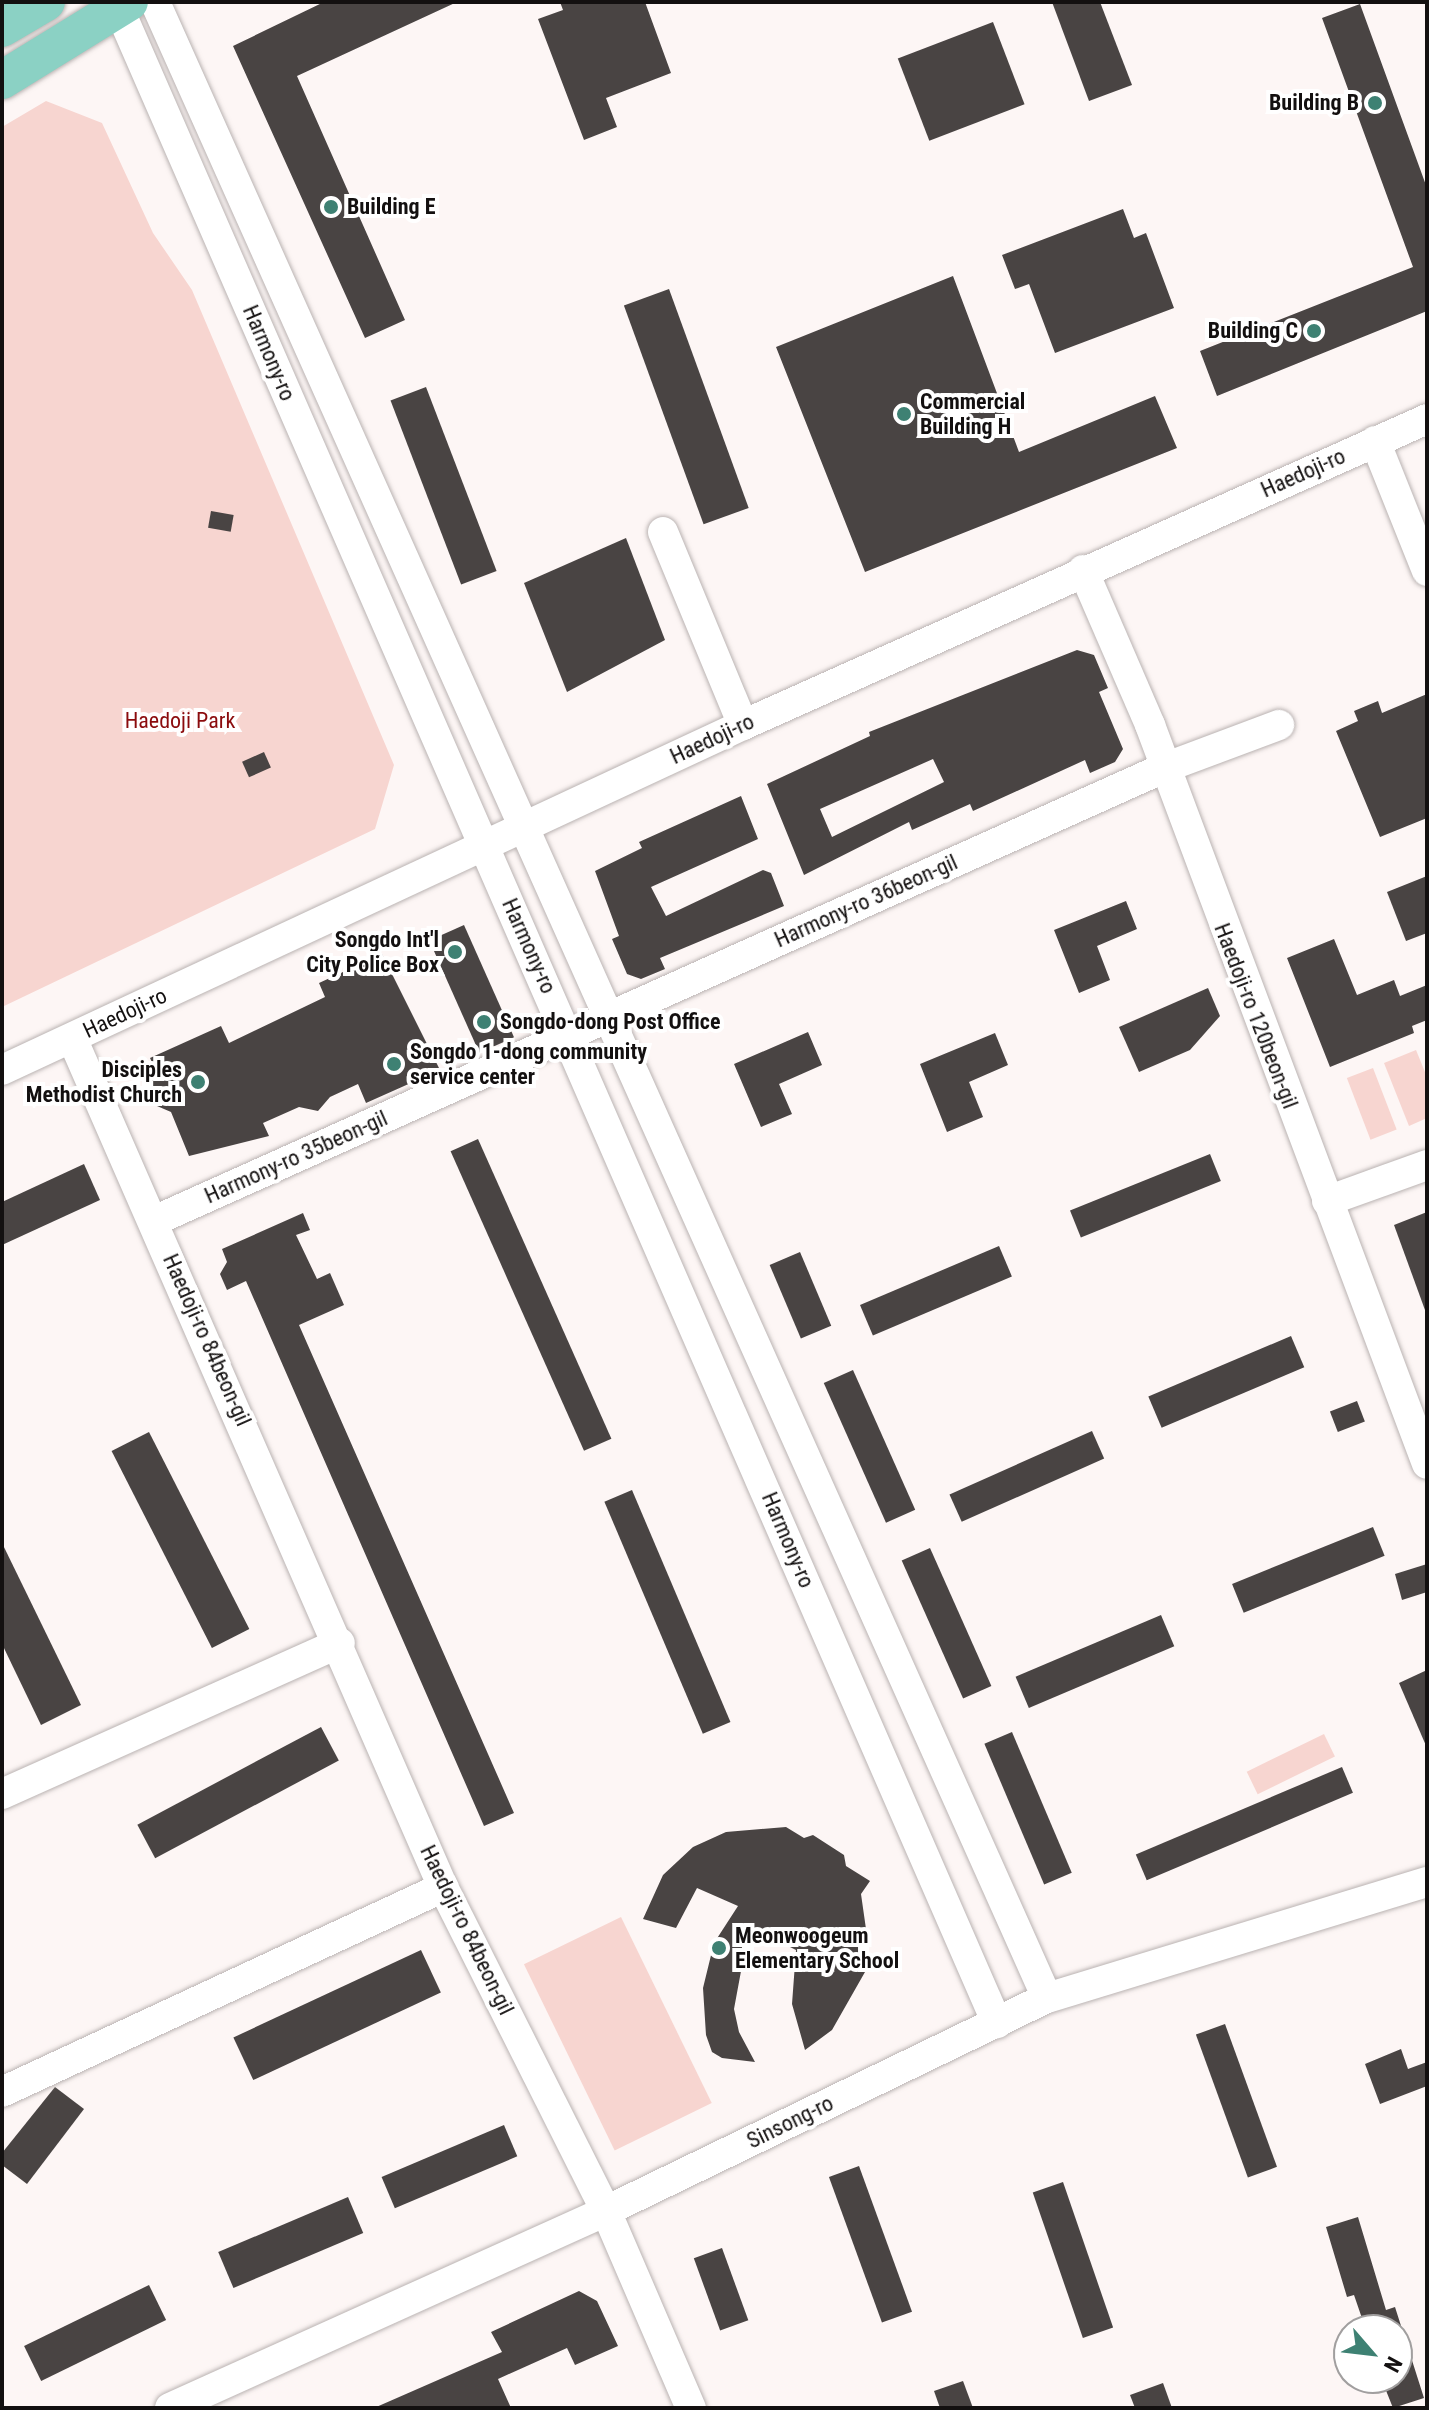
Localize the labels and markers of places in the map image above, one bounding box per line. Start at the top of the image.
place label: Building B [1269,90,1359,116]
marker: Building B [1366,94,1384,112]
place label: Building E [347,194,435,220]
marker: Building E [322,198,340,216]
place label: Building C [1208,318,1298,344]
marker: Building C [1305,322,1323,340]
place label: Commercial Building H [920,388,1025,440]
marker: Commercial Building H [895,405,913,423]
place label: Songdo Int'l City Police Box [306,926,439,978]
marker: Songdo Int'l City Police Box [446,943,464,961]
place label: Songdo-dong Post Office [500,1009,720,1035]
marker: Songdo-dong Post Office [475,1013,493,1031]
place label: Songdo 1-dong community service center [410,1038,647,1090]
marker: Songdo 1-dong community service center [385,1055,403,1073]
place label: Disciples Methodist Church [26,1056,182,1108]
marker: Disciples Methodist Church [189,1073,207,1091]
place label: Meonwoogeum Elementary School [735,1922,899,1974]
marker: Meonwoogeum Elementary School [710,1939,728,1957]

